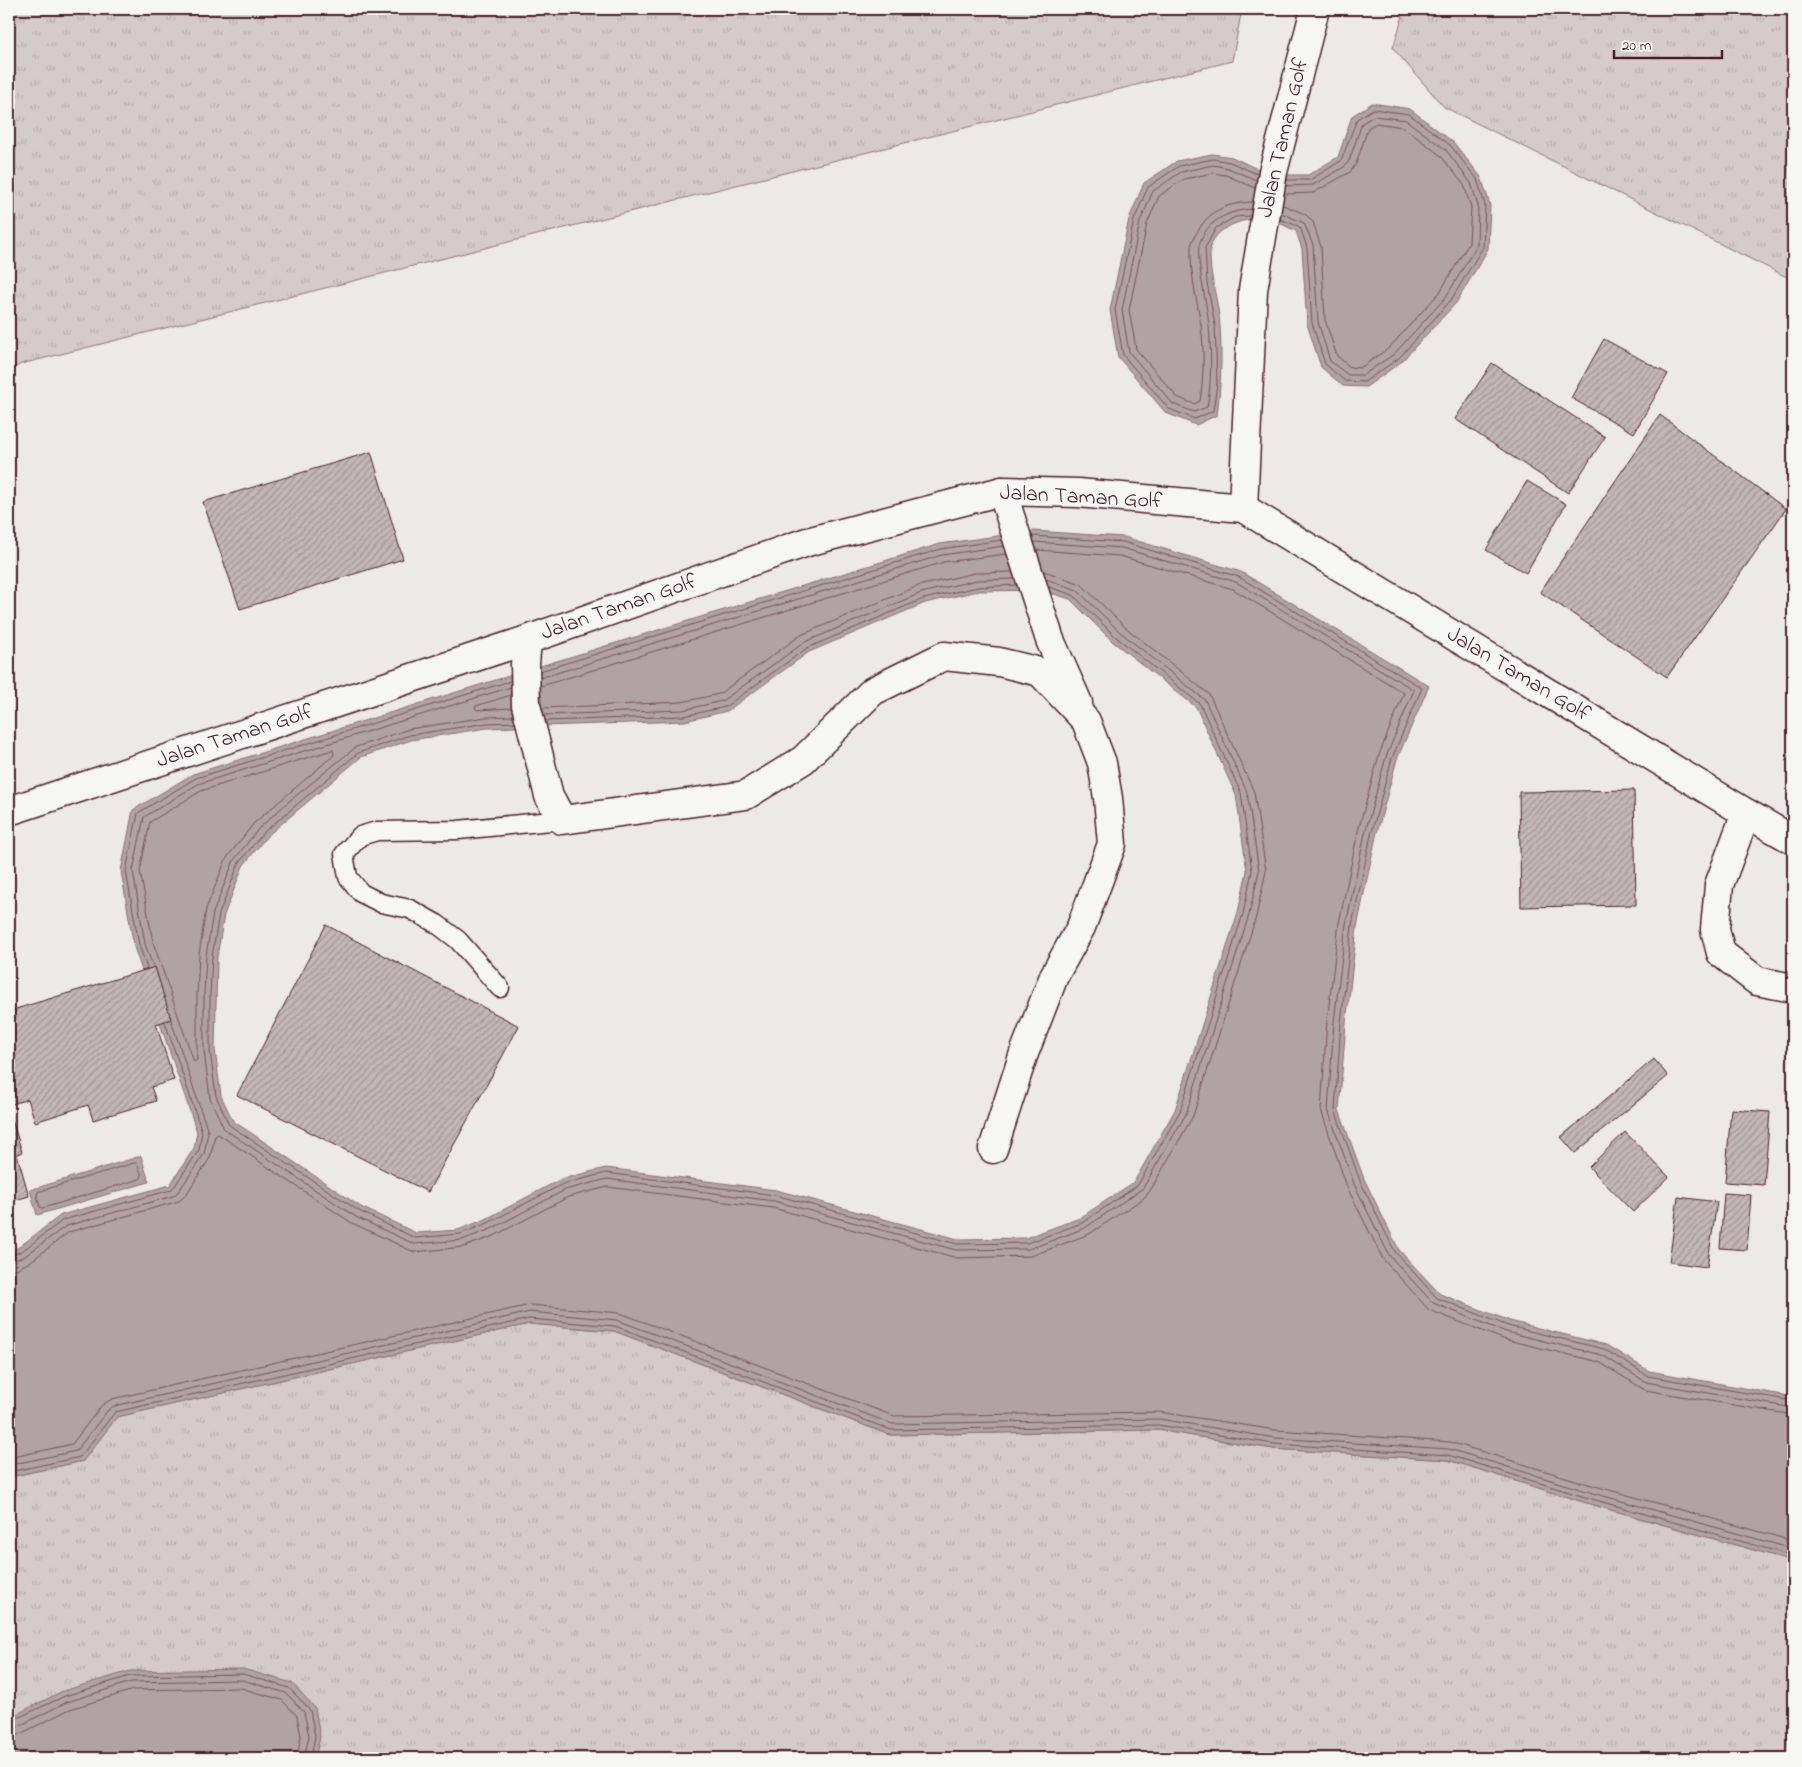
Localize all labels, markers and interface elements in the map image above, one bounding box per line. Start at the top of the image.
scale bar [1614,28,1722,60]
text: 20 m [1622,35,1652,57]
street label: Jalan Taman Golf [1250,54,1318,221]
street label: Jalan Taman Golf [999,478,1164,518]
street label: Jalan Taman Golf [537,566,702,650]
street label: Jalan Taman Golf [1440,619,1597,731]
street label: Jalan Taman Golf [153,696,318,777]

